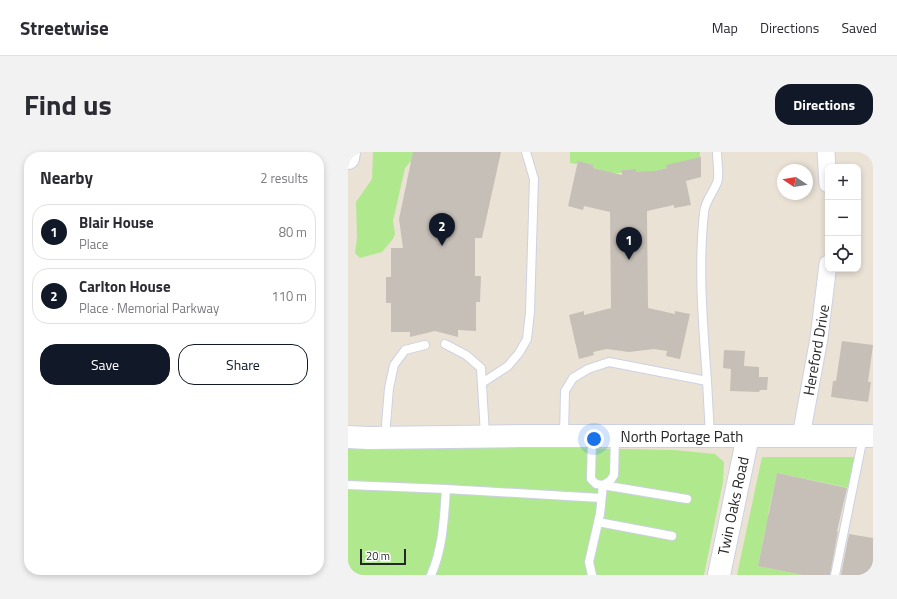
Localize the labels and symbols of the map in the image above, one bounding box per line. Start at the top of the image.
north arrow [777,164,813,200]
pin: 2 [429,213,455,246]
pin: 1 [616,227,642,260]
street label: Hereford Drive [797,303,835,397]
street label: North Portage Path [621,425,743,448]
your location [584,429,604,449]
street label: Twin Oaks Road [711,455,755,557]
scale bar [360,547,406,566]

